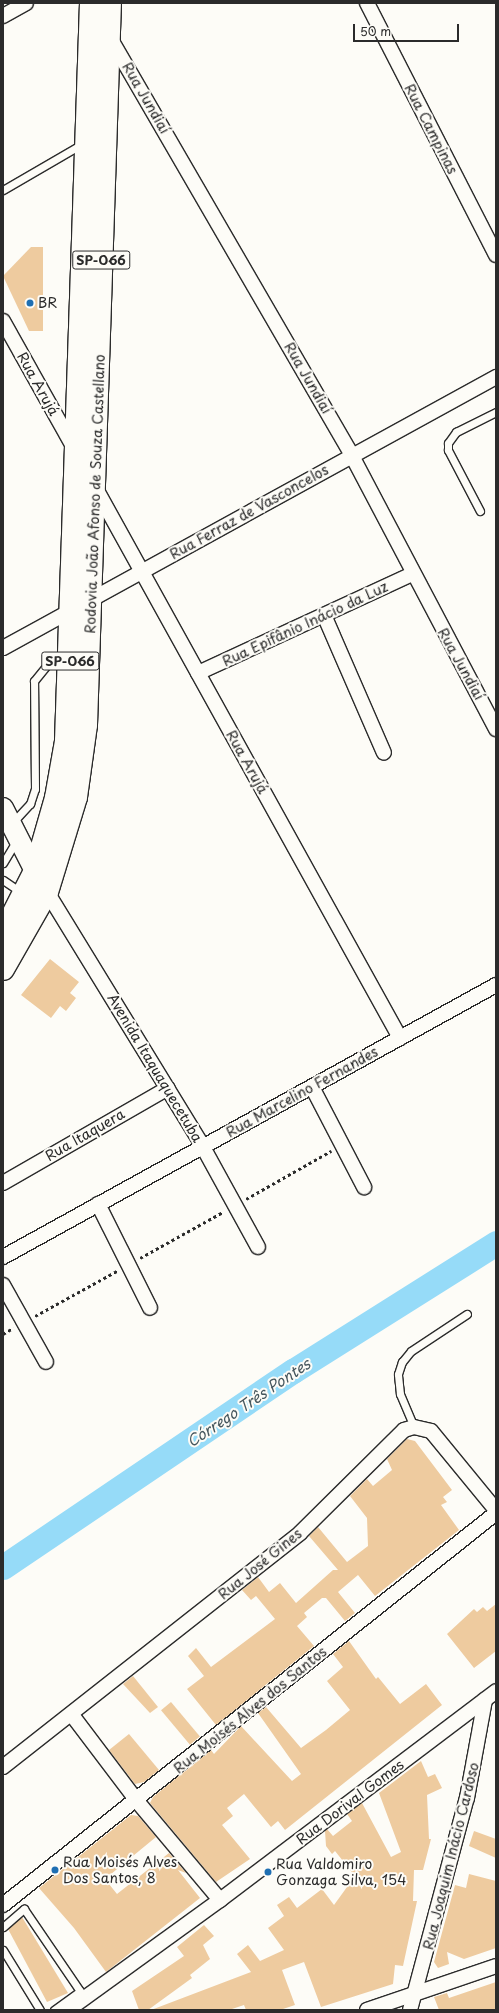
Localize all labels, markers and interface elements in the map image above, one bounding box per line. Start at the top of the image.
scale bar [355,16,461,42]
text: 50 m [360,22,391,40]
street label: Rua Jundiaí [118,59,174,137]
street label: Rua Campinas [401,81,461,177]
road number: SP-066 [72,249,130,271]
place label: BR [38,295,57,311]
marker: BR [25,298,35,308]
street label: Rua Jundiaí [280,339,336,417]
street label: Rua Arujá [14,349,62,419]
street label: Rodovia João Afonso de Souza Castellano [82,354,108,634]
street label: Rua Ferraz de Vasconcelos [167,461,331,563]
street label: Rua Epifânio Inácio da Luz [220,578,390,670]
street label: Rua Jundiaí [434,624,488,704]
road number: SP-066 [41,650,99,672]
street label: Rua Arujá [223,727,271,797]
street label: Avenida Itaquaquecetuba [104,991,206,1145]
street label: Rua Marcelino Fernandes [223,1043,381,1141]
street label: Rua Itaquera [43,1106,127,1164]
water label: Córrego Três Pontes [183,1354,313,1450]
street label: Rua José Gines [214,1525,306,1603]
street label: Rua Moisés Alves dos Santos [170,1643,330,1777]
street label: Rua Dorival Gomes [293,1756,407,1848]
street label: Rua Joaquim Inácio Cardoso [420,1761,482,1951]
place label: Rua Moisés Alves Dos Santos, 8 [63,1854,178,1886]
place label: Rua Valdomiro Gonzaga Silva, 154 [276,1856,407,1888]
marker: Rua Moisés Alves Dos Santos, 8 [50,1865,60,1875]
marker: Rua Valdomiro Gonzaga Silva, 154 [263,1867,273,1877]

